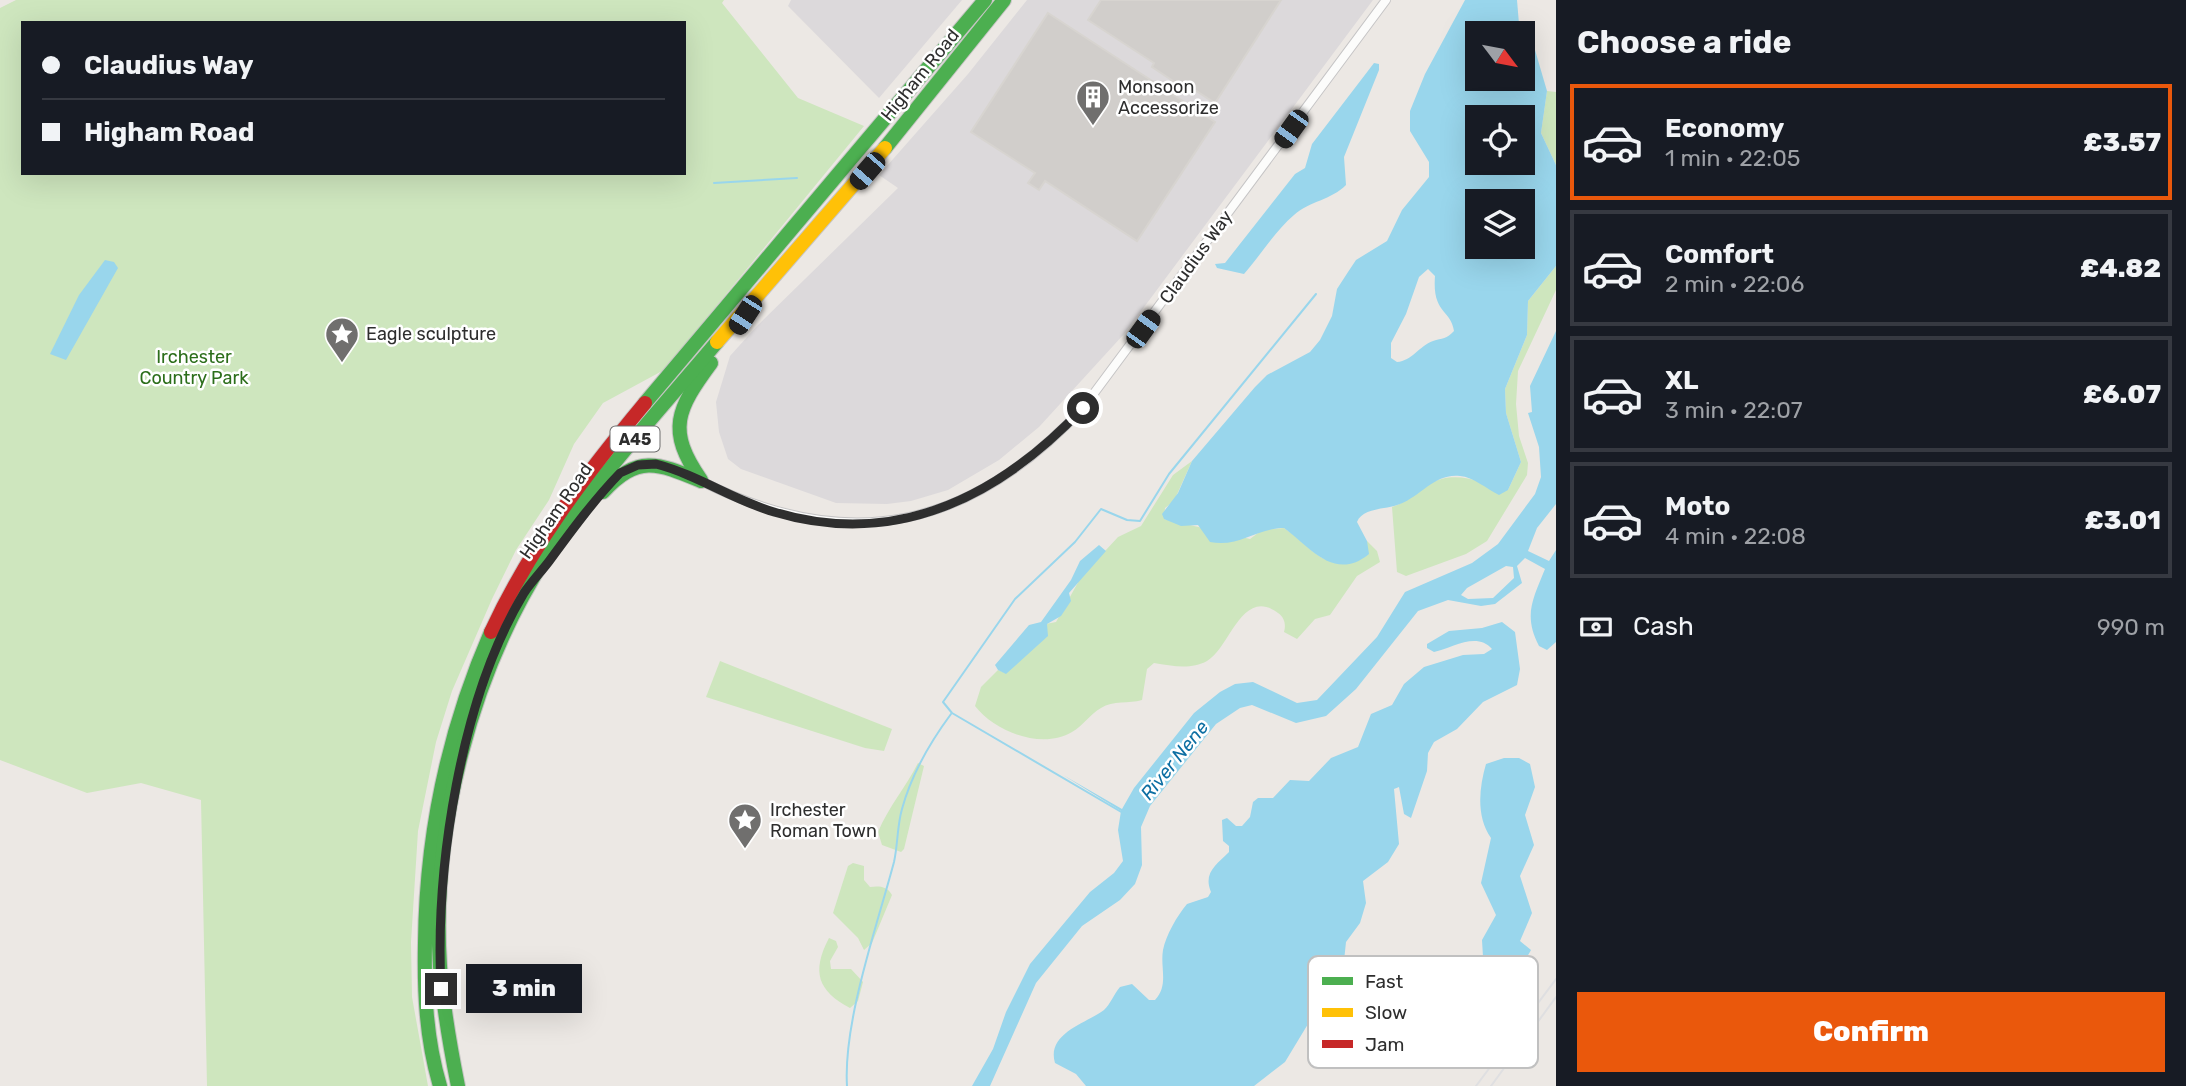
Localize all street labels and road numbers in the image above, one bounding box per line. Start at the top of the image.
street label: Higham Road [876,25,964,125]
street label: Claudius Way [1155,206,1237,308]
road number: A45 [610,426,660,452]
street label: Higham Road [515,459,597,563]

